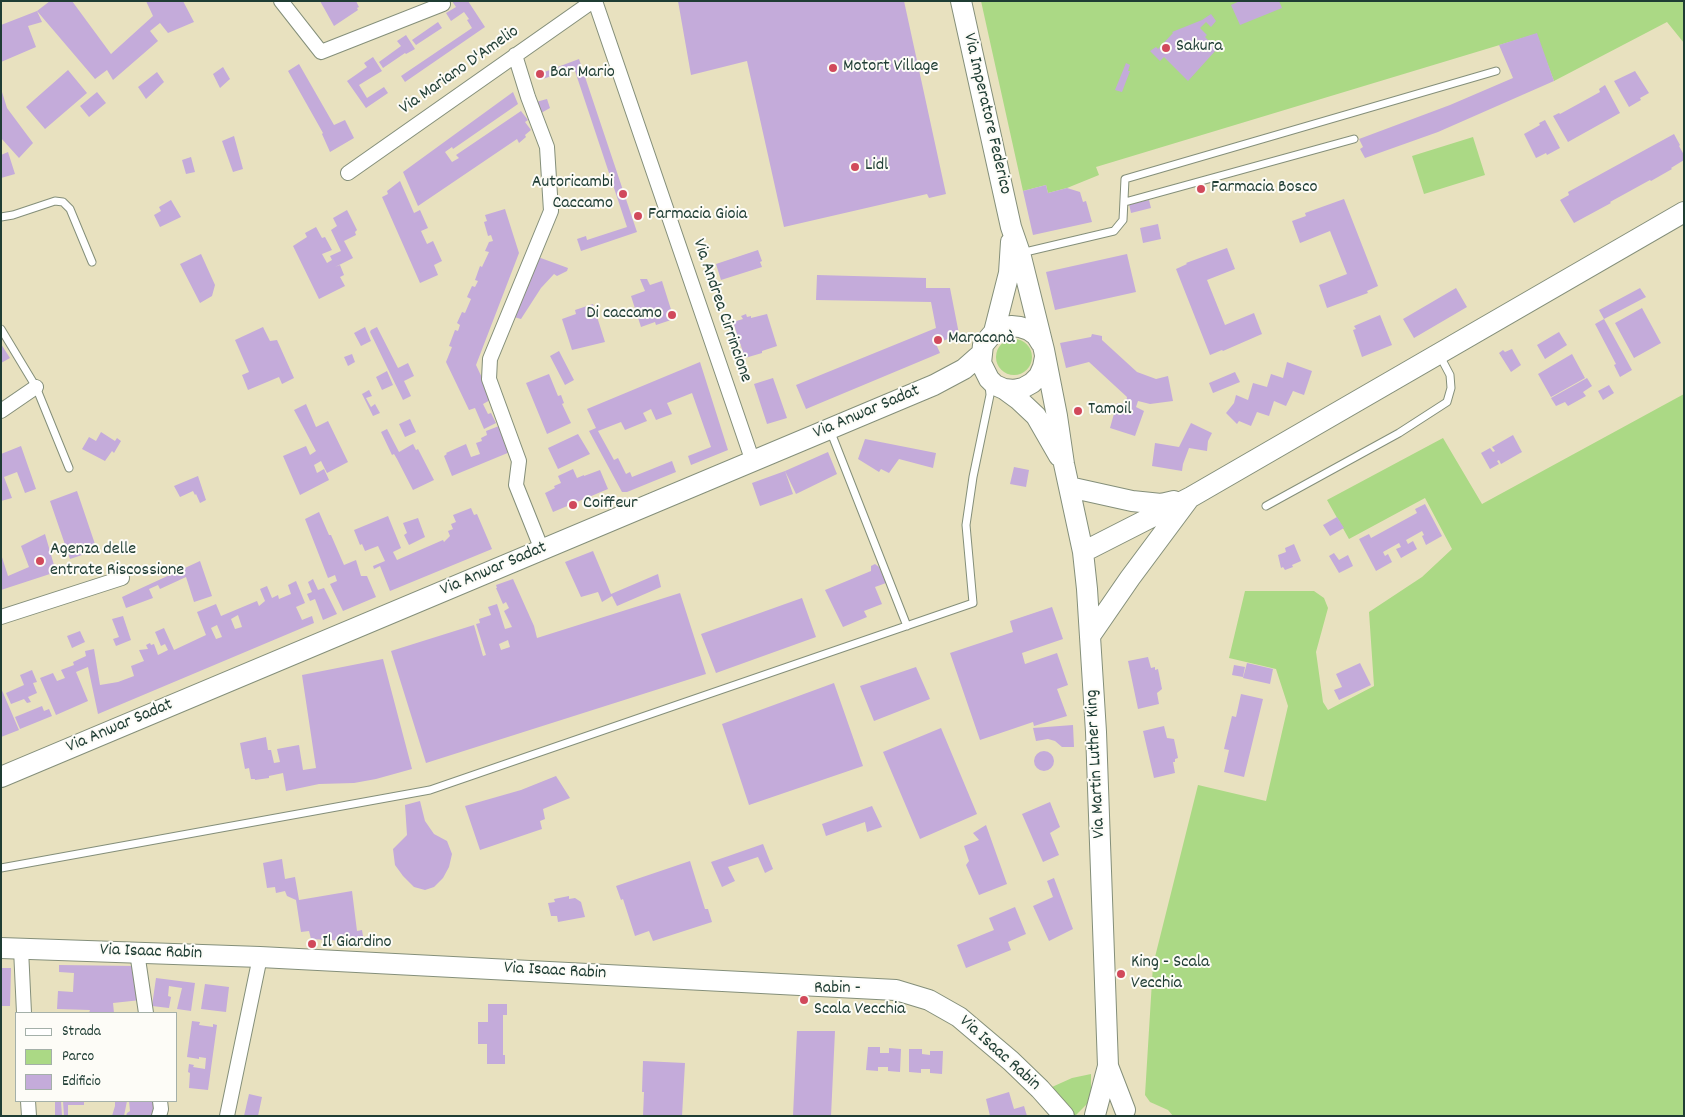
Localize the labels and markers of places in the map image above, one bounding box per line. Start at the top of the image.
place label: Sakura [1176,37,1223,59]
marker: Sakura [1160,42,1172,54]
place label: Motort Village [843,57,938,79]
marker: Motort Village [827,62,839,74]
place label: Bar Mario [550,63,615,85]
marker: Bar Mario [534,68,546,80]
place label: Lidl [865,156,888,178]
marker: Lidl [849,161,861,173]
place label: Autoricambi Caccamo [532,173,613,215]
place label: Farmacia Bosco [1211,178,1317,200]
marker: Farmacia Bosco [1195,183,1207,195]
marker: Autoricambi Caccamo [617,188,629,200]
place label: Farmacia Gioia [648,205,747,227]
marker: Farmacia Gioia [632,210,644,222]
place label: Di caccamo [586,304,662,326]
marker: Di caccamo [666,309,678,321]
place label: Maracanà [948,329,1015,351]
marker: Maracanà [932,334,944,346]
place label: Tamoil [1088,400,1132,422]
marker: Tamoil [1072,405,1084,417]
place label: Coiffeur [583,494,638,516]
marker: Coiffeur [567,499,579,511]
place label: Agenza delle entrate Riscossione [50,540,184,582]
marker: Agenza delle entrate Riscossione [34,555,46,567]
place label: Il Giardino [322,933,392,955]
marker: Il Giardino [306,938,318,950]
place label: King - Scala Vecchia [1131,953,1210,996]
marker: King - Scala Vecchia [1115,968,1127,980]
place label: Rabin - Scala Vecchia [814,979,905,1022]
marker: Rabin - Scala Vecchia [798,994,810,1006]

